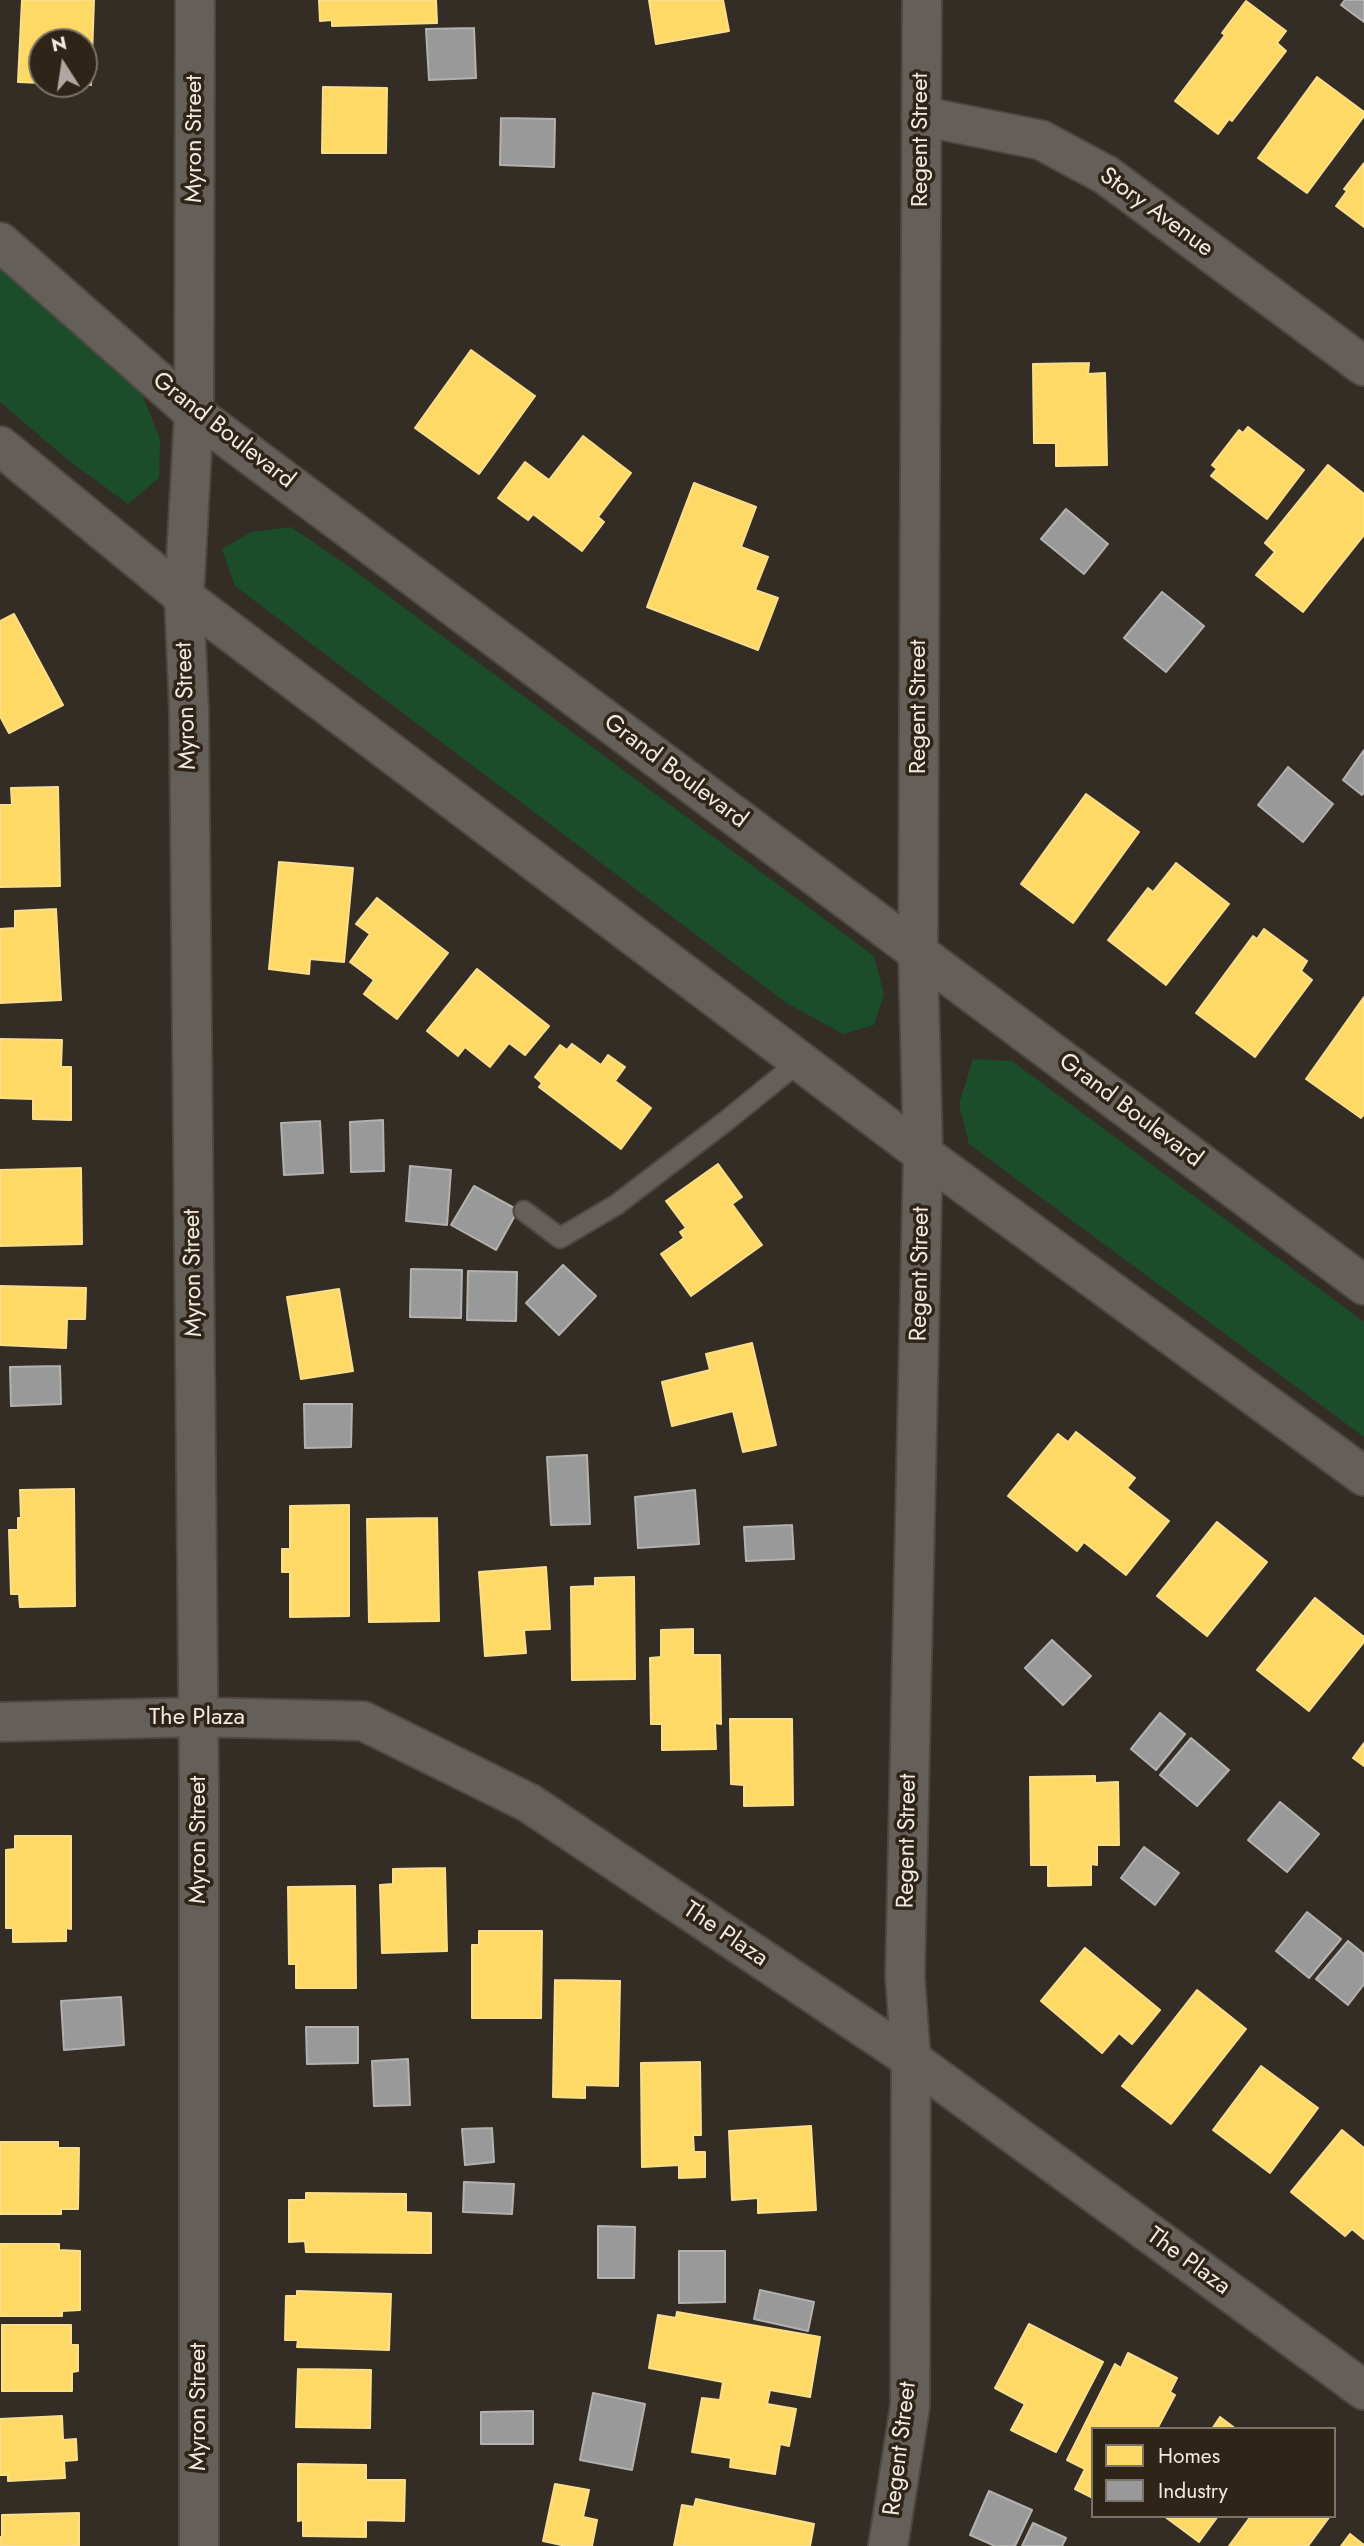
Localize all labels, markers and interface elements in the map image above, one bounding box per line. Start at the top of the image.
north arrow [28,28,98,98]
text: N [49,29,69,59]
street label: Regent Street [907,73,935,207]
street label: Myron Street [181,75,209,203]
street label: Story Avenue [1094,162,1218,264]
street label: Grand Boulevard [146,367,300,495]
street label: Regent Street [905,640,933,774]
street label: Myron Street [170,642,204,770]
street label: Grand Boulevard [597,709,753,835]
street label: Grand Boulevard [1052,1048,1208,1174]
street label: Regent Street [905,1206,937,1342]
street label: Myron Street [178,1209,210,1337]
street label: The Plaza [149,1704,245,1732]
street label: Regent Street [892,1773,924,1909]
street label: Myron Street [185,1776,213,1904]
street label: The Plaza [677,1896,773,1974]
street label: The Plaza [1141,2222,1235,2302]
street label: Myron Street [185,2343,213,2471]
street label: Regent Street [879,2380,923,2518]
legend [1091,2427,1336,2518]
text: Homes [1158,2441,1220,2471]
text: Industry [1158,2476,1228,2506]

